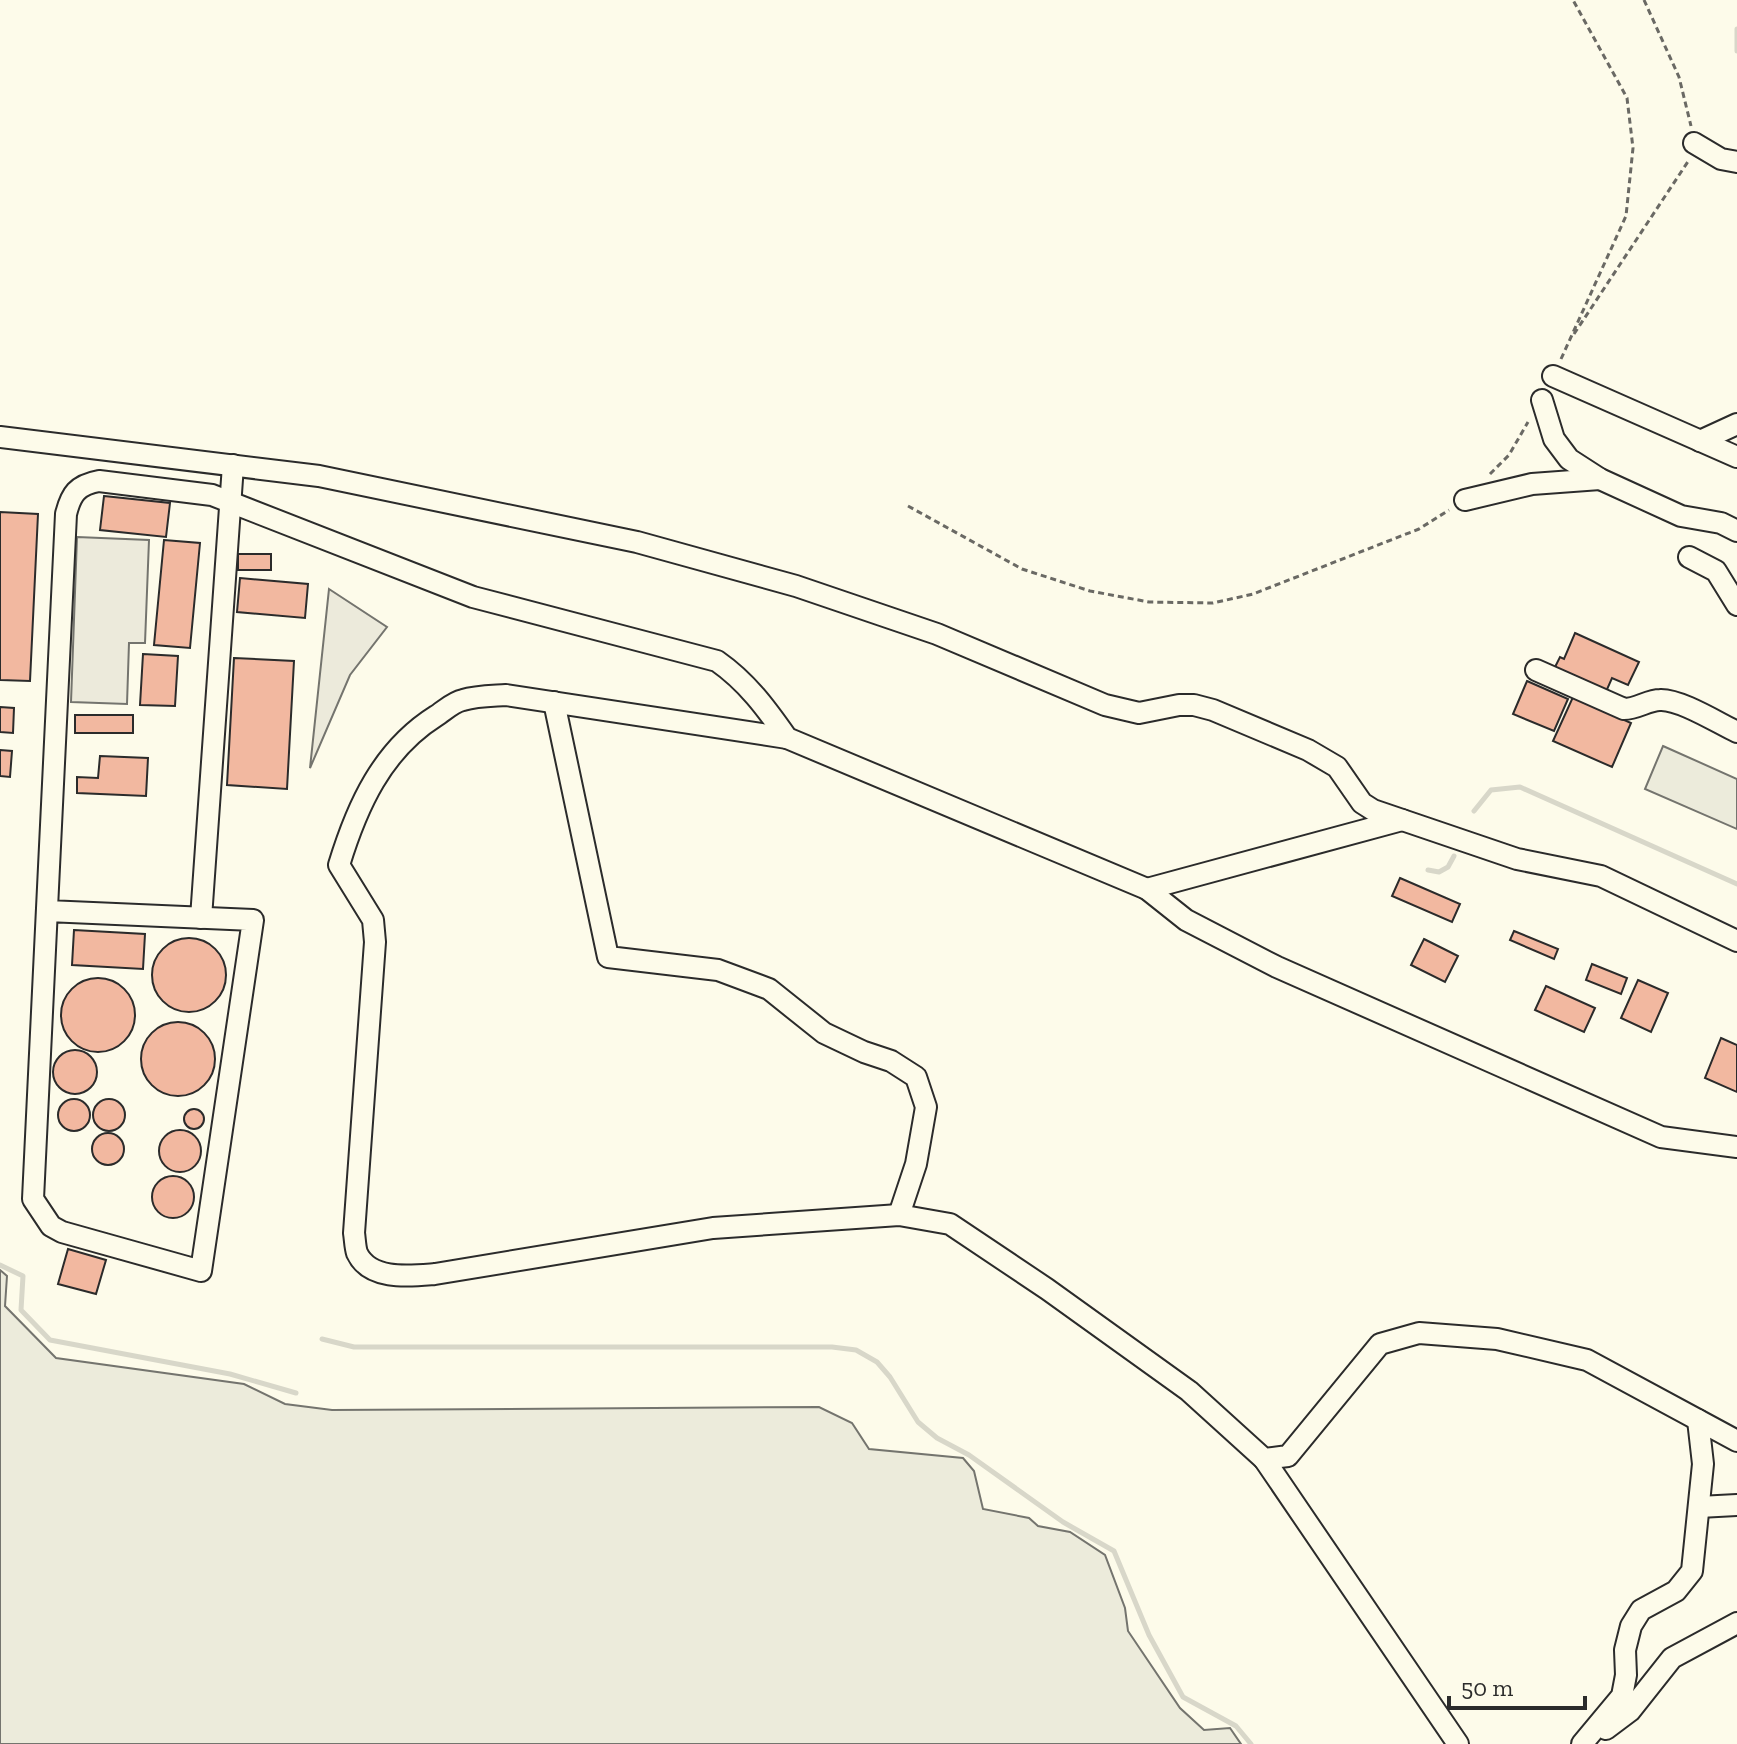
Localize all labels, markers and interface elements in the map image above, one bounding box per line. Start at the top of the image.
scale bar [1449,1660,1585,1710]
text: 50 m [1461,1673,1514,1702]

